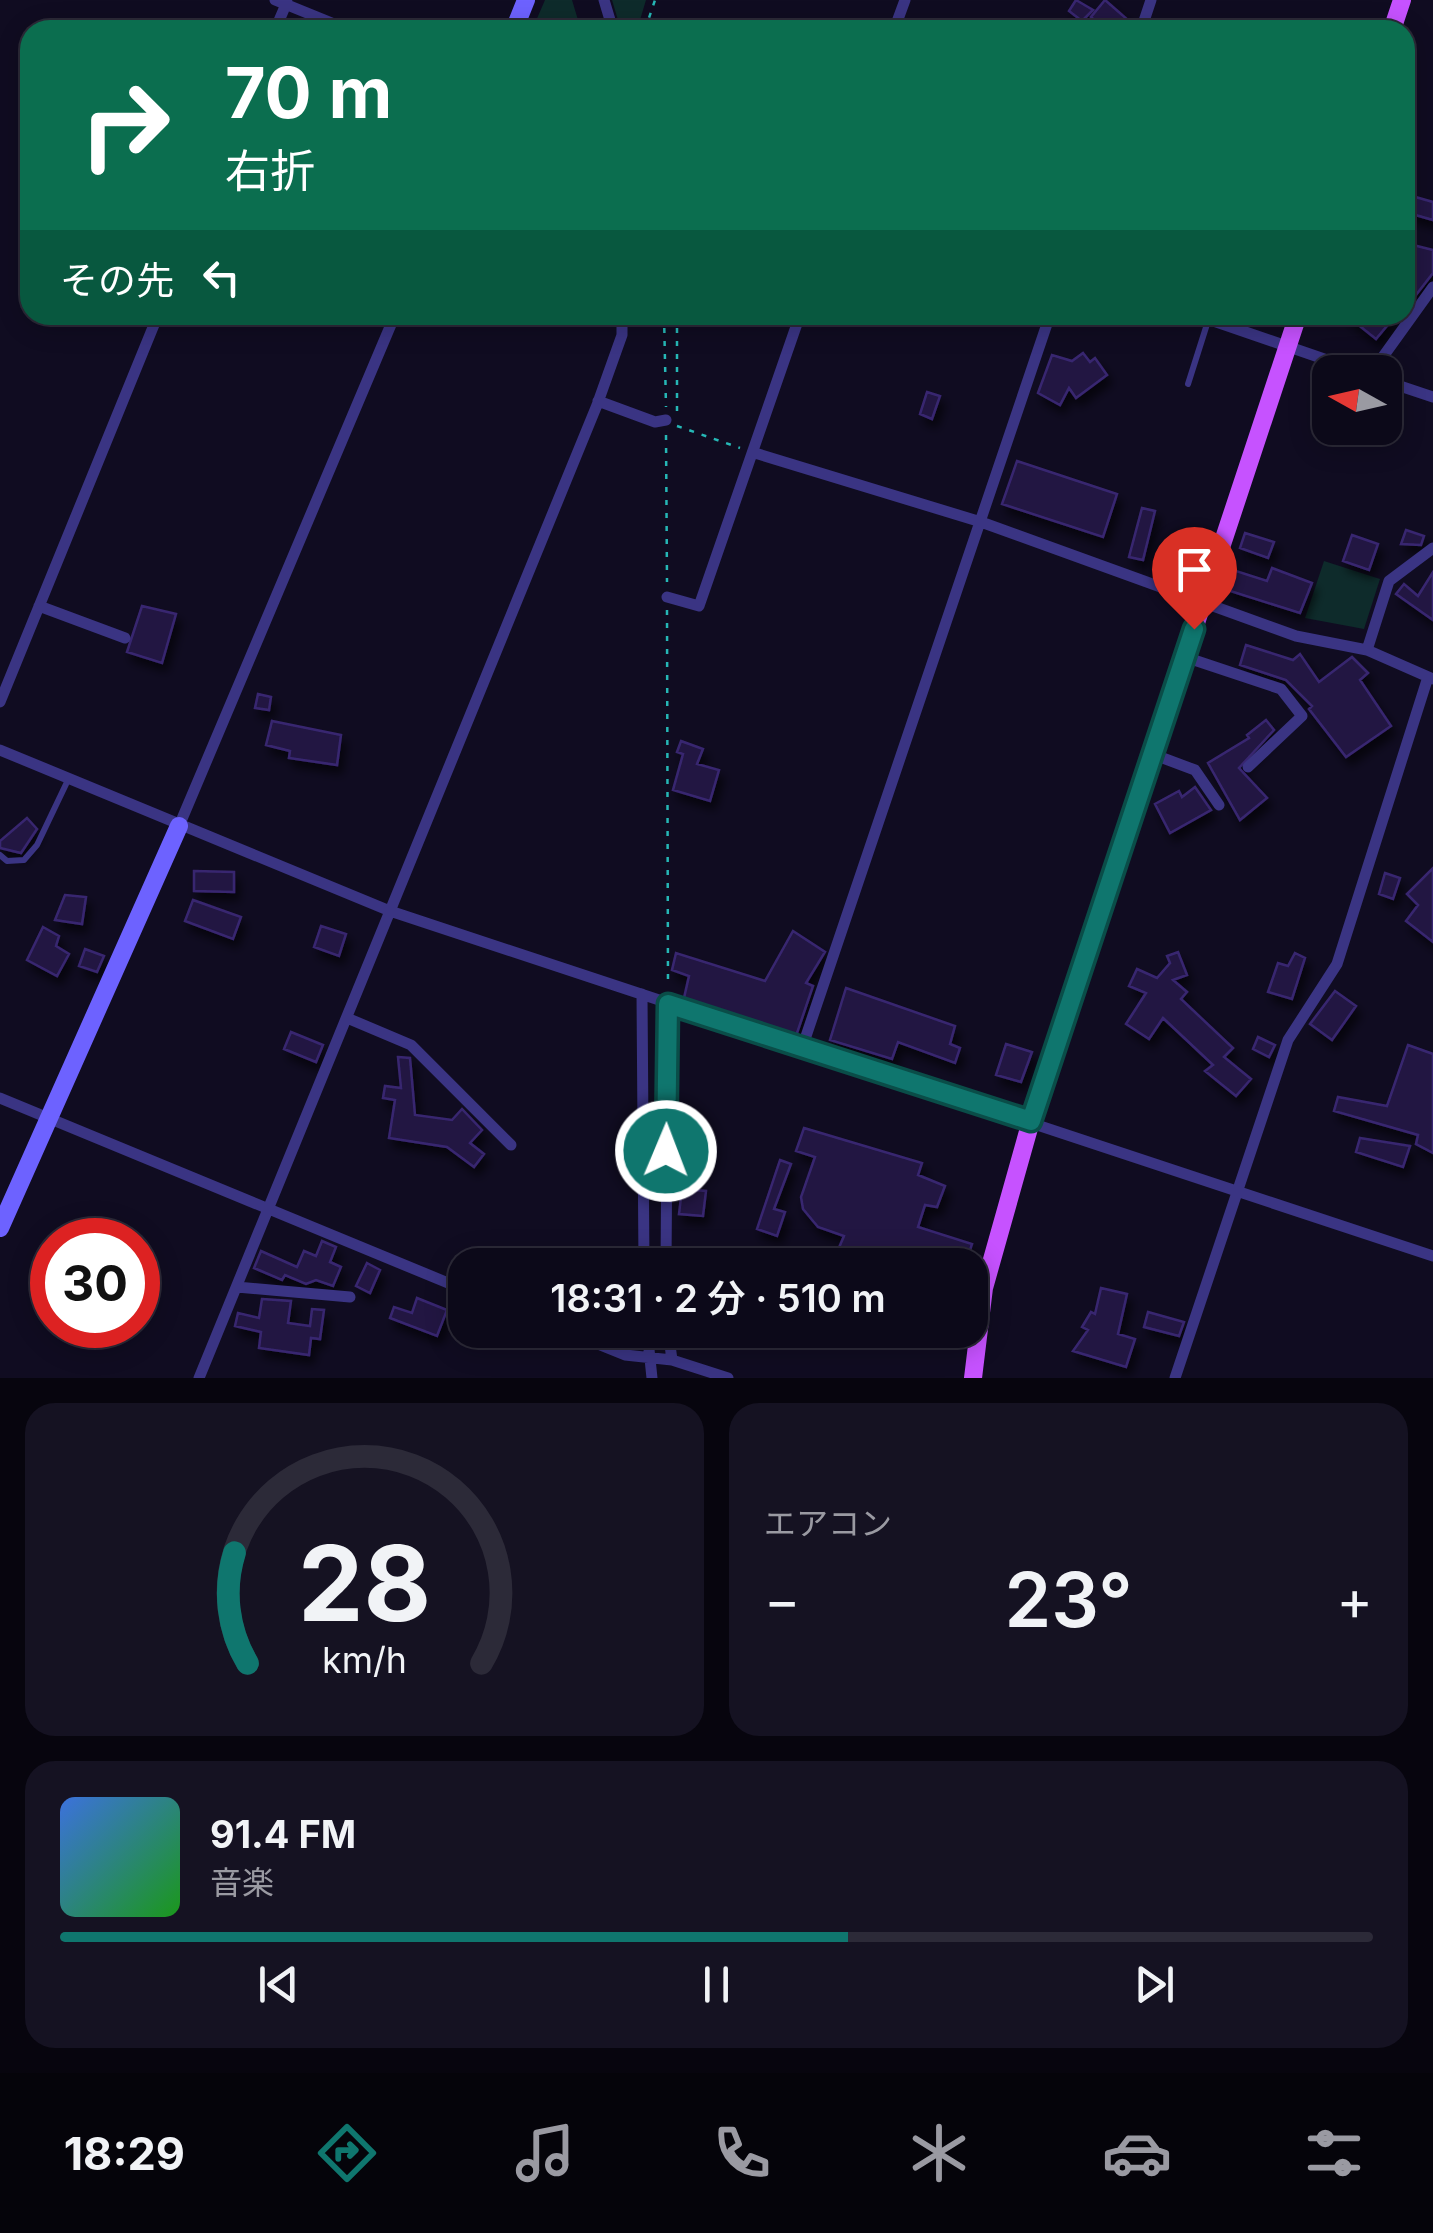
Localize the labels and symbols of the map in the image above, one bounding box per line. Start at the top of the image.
north arrow [1312,355,1402,445]
pin [1152,527,1237,630]
position arrow [614,1099,718,1203]
speed limit sign: 30 [30,1218,160,1348]

